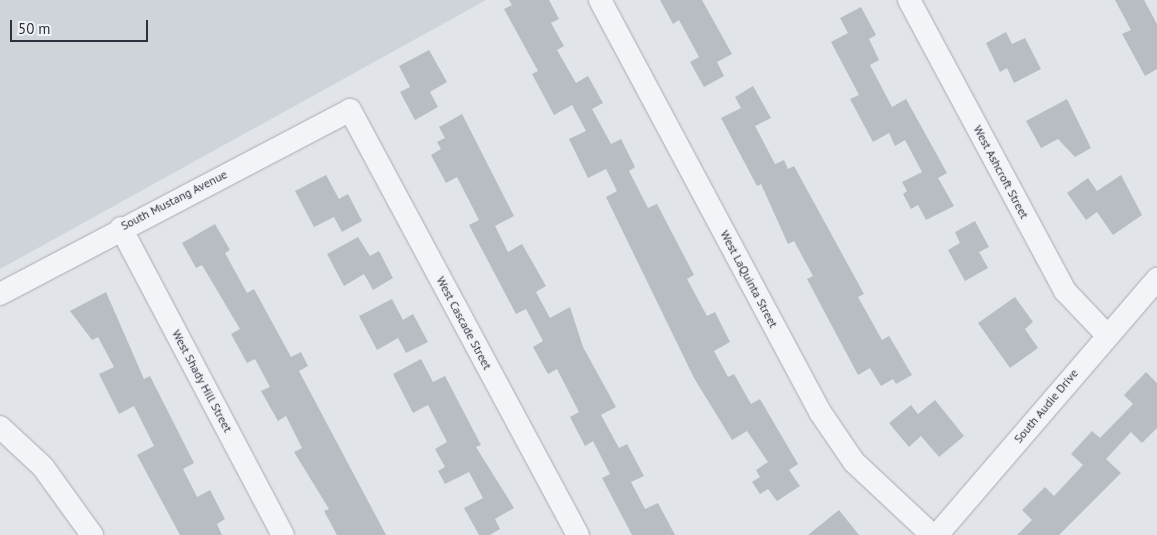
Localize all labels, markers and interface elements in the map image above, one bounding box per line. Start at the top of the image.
scale bar [12,10,150,42]
text: 50 m [18,19,51,38]
street label: West Ashcroft Street [970,123,1032,221]
street label: South Mustang Avenue [118,167,230,233]
street label: West LaQuinta Street [717,228,781,330]
street label: West Cascade Street [433,274,495,372]
street label: West Shady Hill Street [169,327,235,435]
street label: South Audie Drive [1011,366,1081,446]

